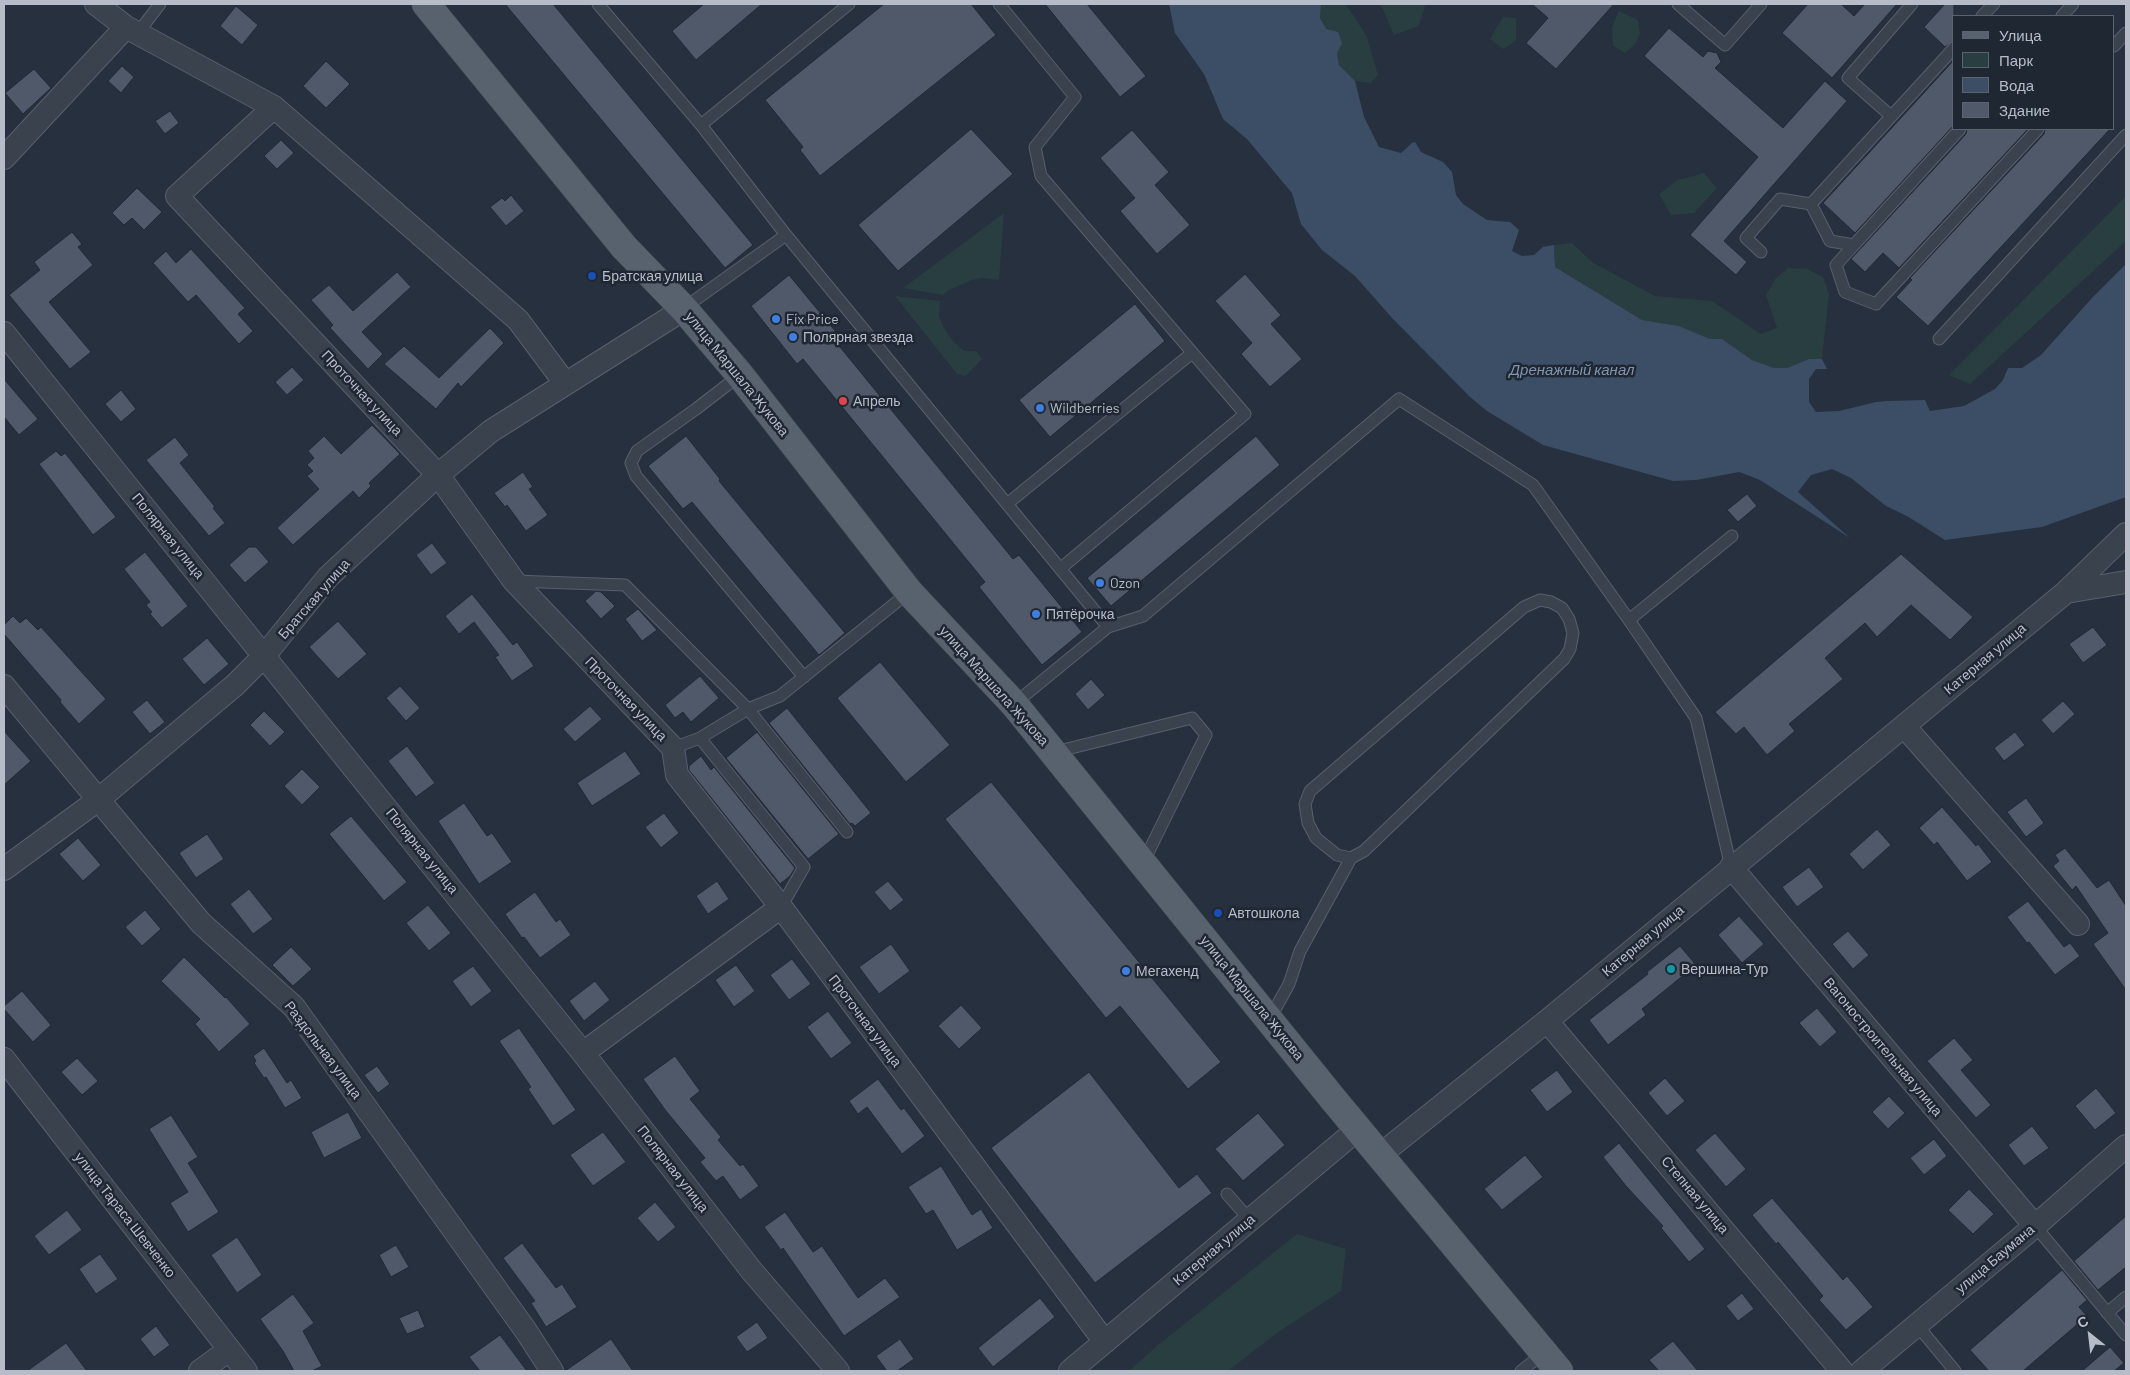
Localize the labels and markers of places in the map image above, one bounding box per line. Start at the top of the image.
place label: Братская улица [602,268,703,284]
marker: Братская улица [586,270,598,282]
place label: Fix Price [786,311,839,327]
marker: Fix Price [770,313,782,325]
place label: Полярная звезда [803,329,913,345]
marker: Полярная звезда [787,331,799,343]
place label: Апрель [853,393,900,409]
marker: Апрель [837,395,849,407]
place label: Wildberries [1050,400,1120,416]
marker: Wildberries [1034,402,1046,414]
place label: Ozon [1110,575,1140,591]
marker: Ozon [1094,577,1106,589]
place label: Пятёрочка [1046,606,1115,622]
marker: Пятёрочка [1030,608,1042,620]
place label: Автошкола [1228,905,1299,921]
marker: Автошкола [1212,907,1224,919]
place label: Вершина-Тур [1681,961,1768,977]
place label: Мегахенд [1136,963,1199,979]
marker: Вершина-Тур [1665,963,1677,975]
marker: Мегахенд [1120,965,1132,977]

